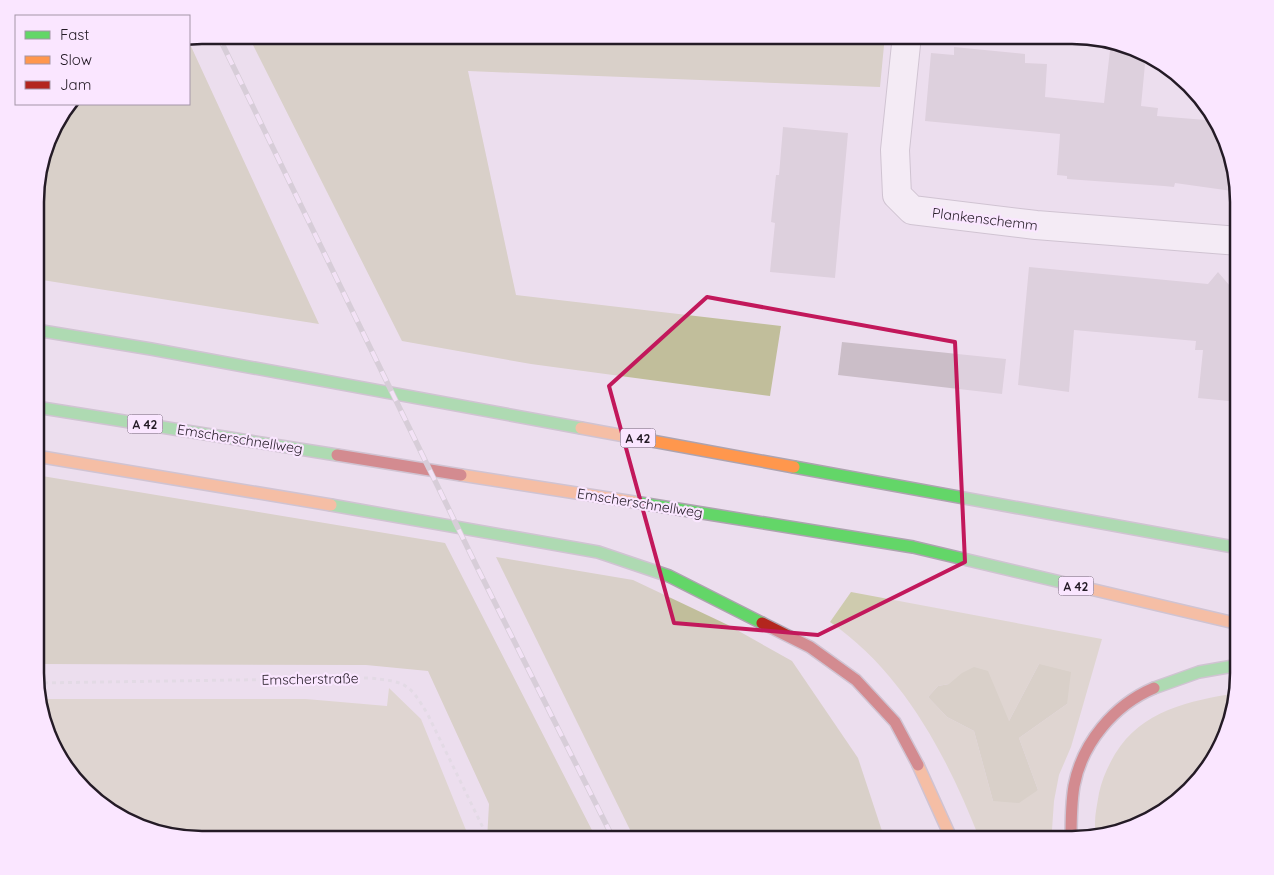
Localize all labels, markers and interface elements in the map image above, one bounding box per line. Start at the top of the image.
legend [15,15,190,105]
text: Fast [60,25,89,44]
text: Slow [60,50,92,69]
text: Jam [60,75,91,94]
street label: Plankenschemm [931,204,1039,234]
road number: A 42 [128,414,162,434]
street label: Emscherschnellweg [176,420,304,458]
road number: A 42 [620,428,656,448]
street label: Emscherschnellweg [576,484,704,522]
road number: A 42 [1058,576,1094,596]
street label: Emscherstraße [261,669,359,689]

